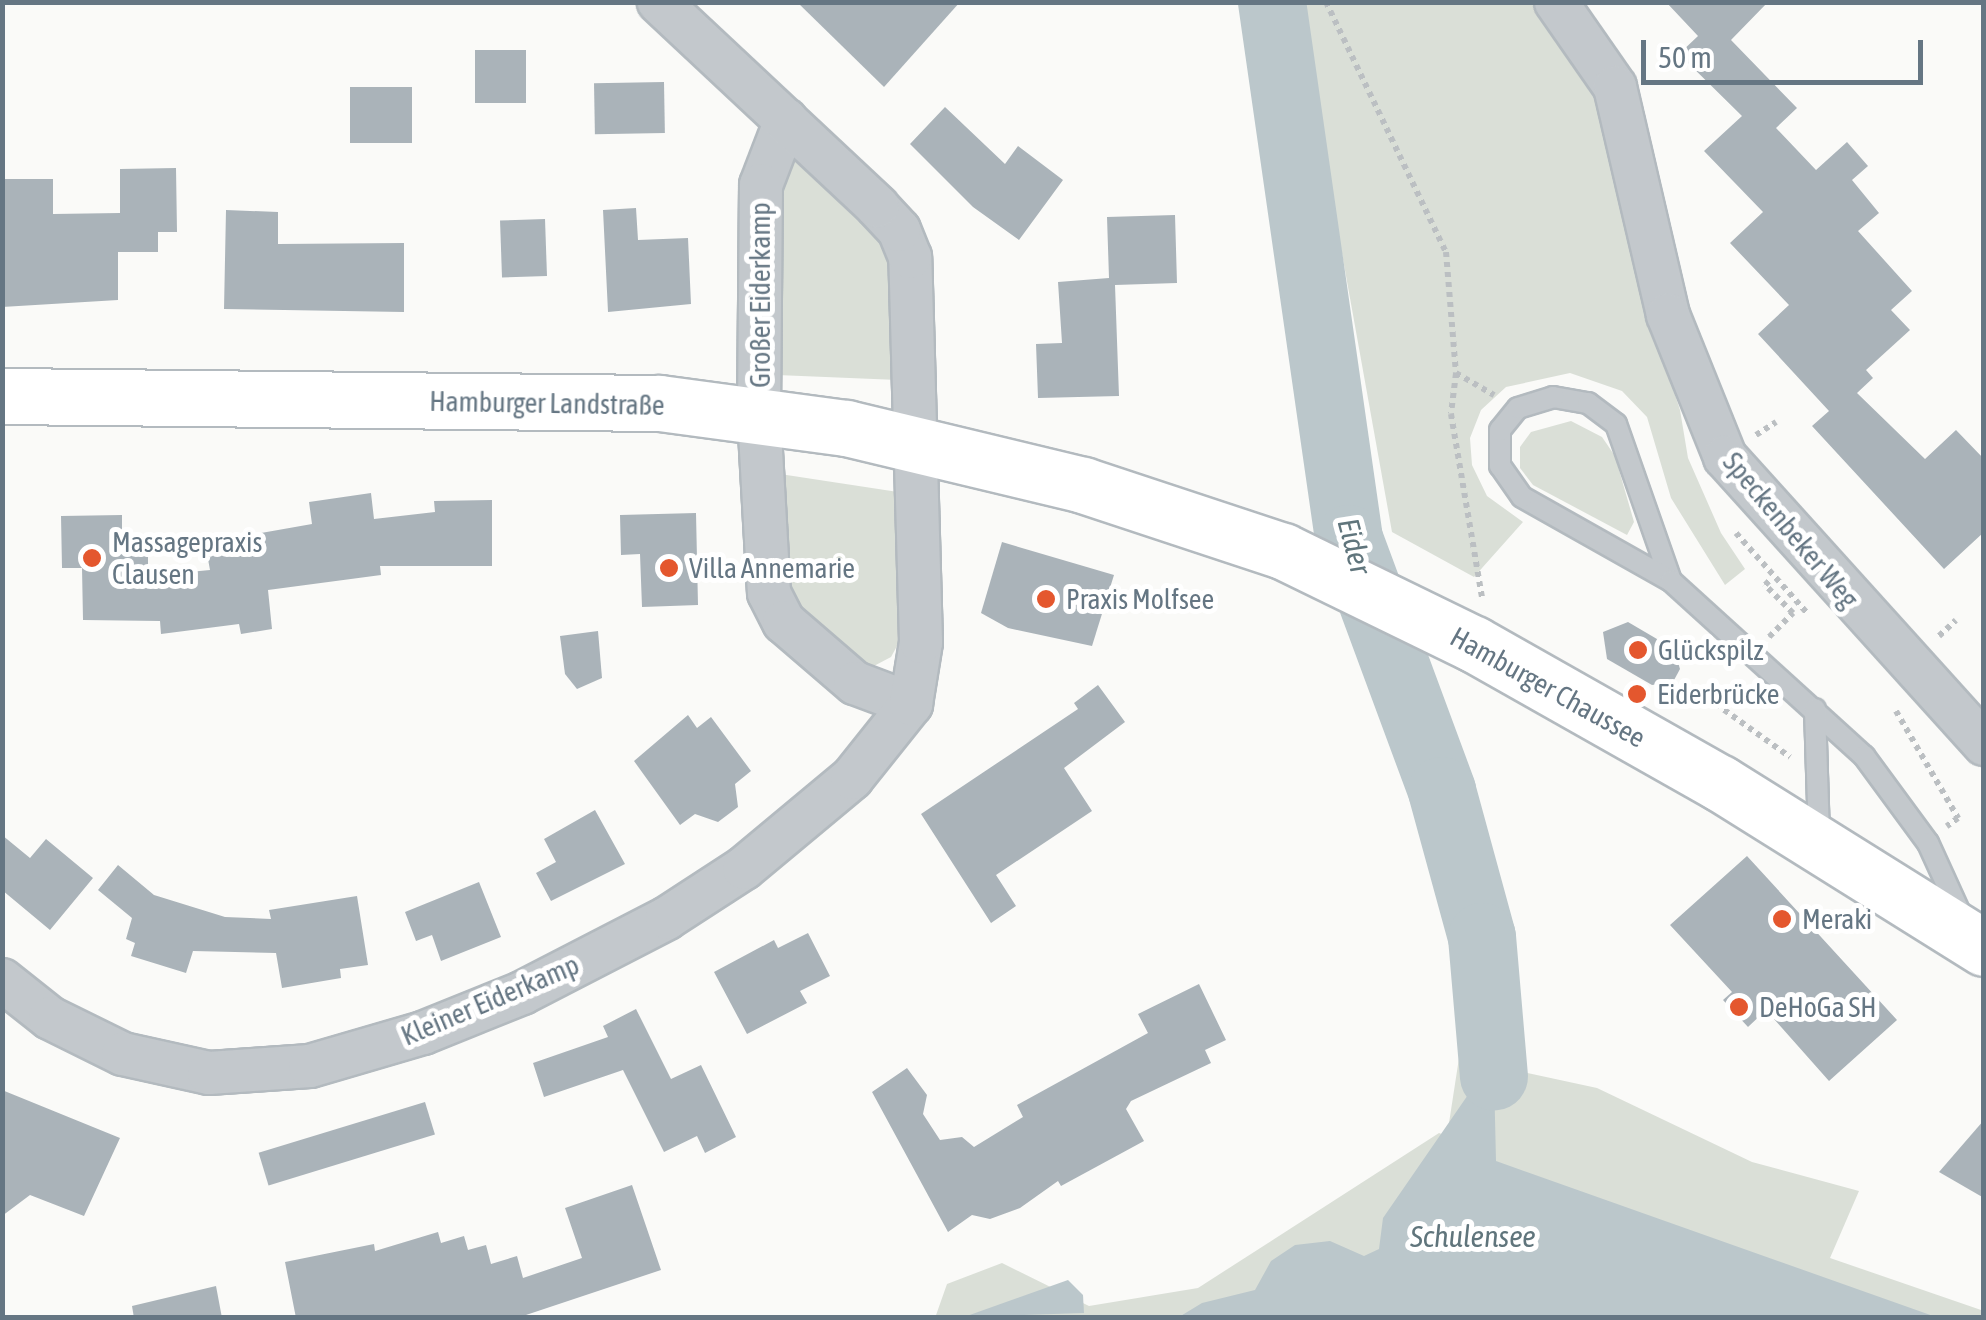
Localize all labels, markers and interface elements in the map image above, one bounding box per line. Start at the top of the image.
scale bar [1646,20,1928,82]
text: 50 m [1658,40,1712,74]
street label: Großer Eiderkamp [743,202,777,388]
street label: Hamburger Landstraße [429,384,665,422]
street label: Speckenbeker Weg [1716,445,1866,615]
water label: Eider [1330,514,1380,578]
place label: Massagepraxis Clausen [112,525,262,591]
marker: Massagepraxis Clausen [81,547,103,569]
place label: Villa Annemarie [689,551,855,585]
marker: Villa Annemarie [658,557,680,579]
place label: Praxis Molfsee [1066,582,1214,616]
marker: Praxis Molfsee [1035,588,1057,610]
street label: Hamburger Chaussee [1445,620,1651,754]
place label: Glückspilz [1658,633,1764,667]
marker: Glückspilz [1627,639,1649,661]
place label: Eiderbrücke [1657,677,1779,711]
marker: Eiderbrücke [1626,683,1648,705]
place label: Meraki [1802,902,1872,936]
marker: Meraki [1771,908,1793,930]
street label: Kleiner Eiderkamp [396,947,584,1053]
place label: DeHoGa SH [1759,990,1877,1024]
marker: DeHoGa SH [1728,996,1750,1018]
water label: Schulensee [1410,1218,1536,1254]

